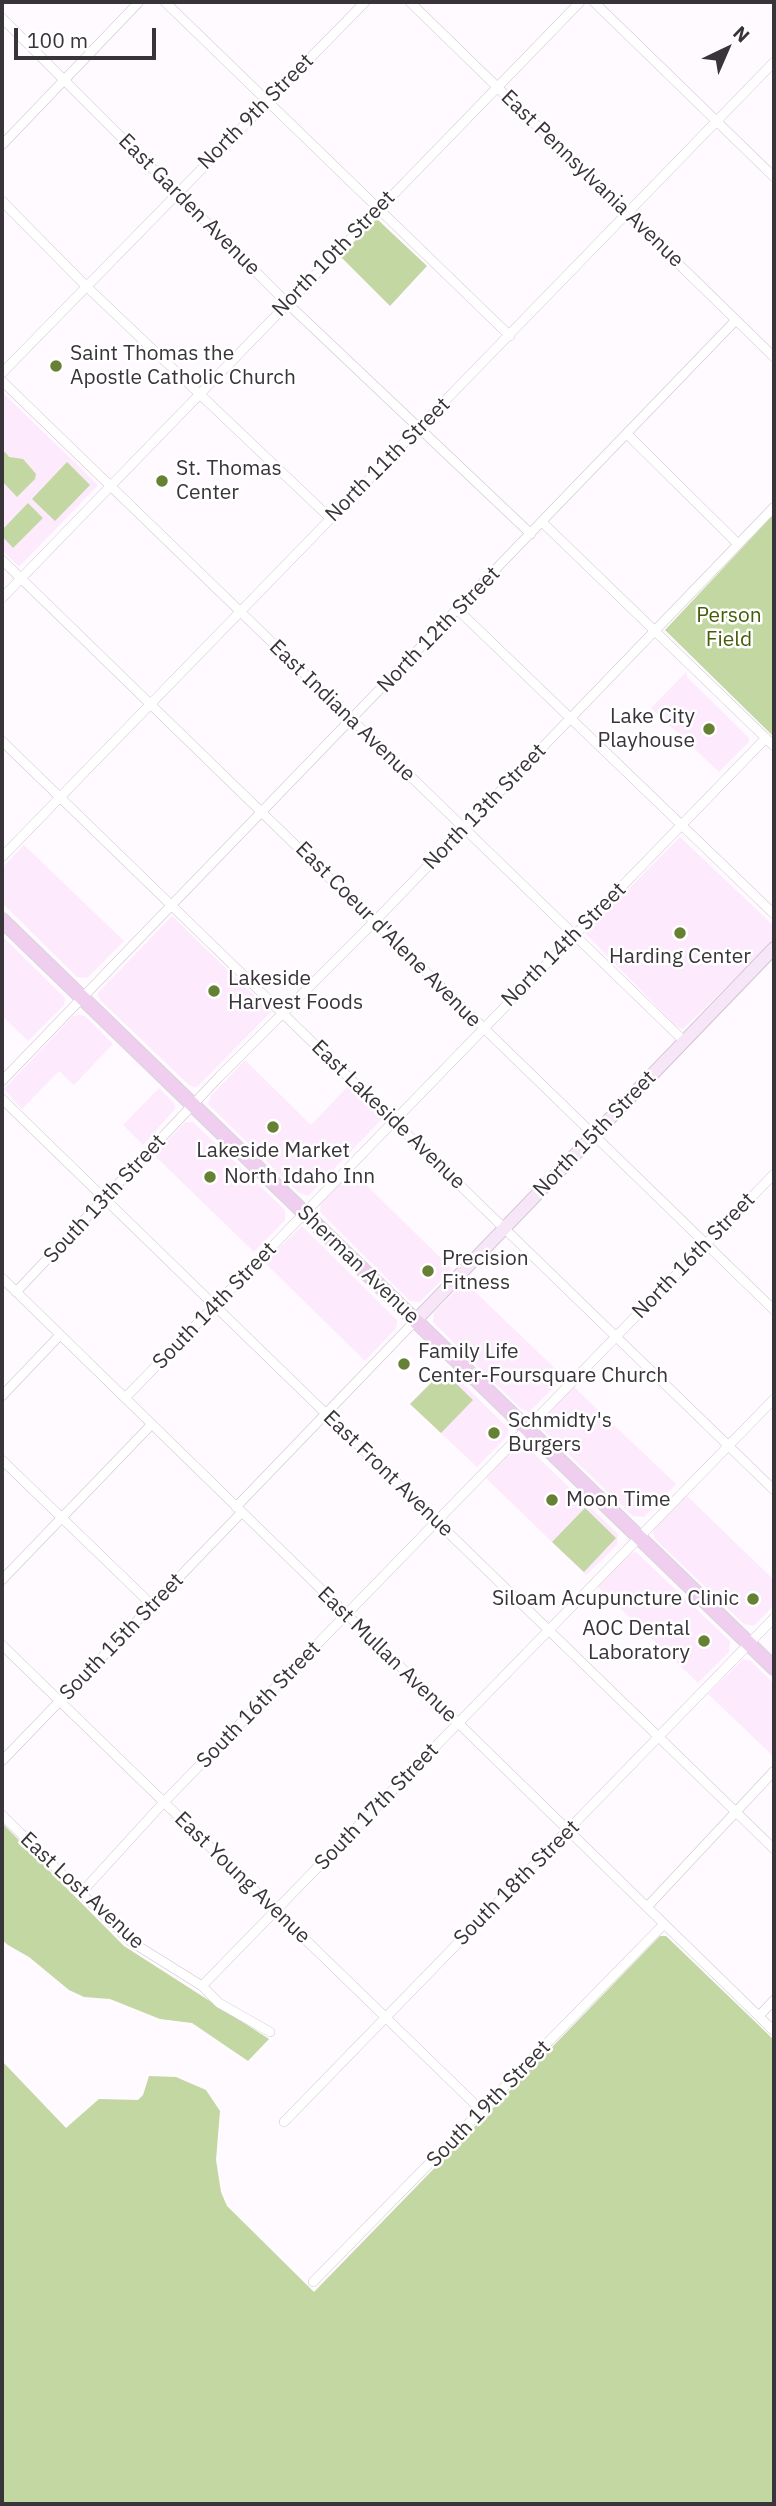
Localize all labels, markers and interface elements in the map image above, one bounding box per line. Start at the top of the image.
scale bar [18,14,159,58]
north arrow [692,14,762,84]
text: N [728,20,755,47]
text: 100 m [27,26,88,54]
street label: North 9th Street [193,49,319,175]
street label: East Pennsylvania Avenue [495,85,689,273]
street label: East Garden Avenue [113,129,265,281]
street label: North 10th Street [267,186,401,322]
place label: Saint Thomas the Apostle Catholic Church [70,341,296,391]
marker: Saint Thomas the Apostle Catholic Church [48,358,64,374]
street label: North 11th Street [321,393,455,527]
place label: St. Thomas Center [176,456,282,506]
marker: St. Thomas Center [154,473,170,489]
street label: North 12th Street [372,562,506,698]
park label: Person Field [696,603,762,653]
street label: East Indiana Avenue [264,635,420,787]
place label: Lake City Playhouse [598,704,695,754]
marker: Lake City Playhouse [701,721,717,737]
street label: North 13th Street [418,739,552,875]
street label: East Coeur d'Alene Avenue [290,837,486,1033]
street label: North 14th Street [497,878,631,1012]
marker: Harding Center [672,925,688,941]
place label: Harding Center [609,944,751,970]
place label: Lakeside Harvest Foods [228,966,363,1016]
marker: Lakeside Harvest Foods [206,983,222,999]
street label: East Lakeside Avenue [306,1035,470,1195]
street label: North 15th Street [528,1066,662,1202]
marker: Lakeside Market [265,1119,281,1135]
street label: South 13th Street [39,1129,171,1269]
place label: Lakeside Market [196,1138,350,1164]
place label: North Idaho Inn [224,1164,375,1190]
marker: North Idaho Inn [202,1169,218,1185]
street label: North 16th Street [627,1188,761,1324]
street label: Sherman Avenue [292,1200,424,1330]
street label: South 14th Street [148,1237,282,1375]
place label: Precision Fitness [442,1246,529,1296]
marker: Precision Fitness [420,1263,436,1279]
place label: Family Life Center-Foursquare Church [418,1339,668,1389]
marker: Family Life Center-Foursquare Church [396,1356,412,1372]
street label: East Front Avenue [318,1406,458,1542]
place label: Schmidty's Burgers [508,1408,612,1458]
marker: Schmidty's Burgers [486,1425,502,1441]
place label: Moon Time [566,1487,671,1513]
marker: Moon Time [544,1492,560,1508]
street label: South 15th Street [55,1568,189,1706]
street label: East Mullan Avenue [312,1582,462,1728]
place label: Siloam Acupuncture Clinic [492,1586,739,1612]
marker: Siloam Acupuncture Clinic [745,1591,761,1607]
place label: AOC Dental Laboratory [582,1616,690,1666]
marker: AOC Dental Laboratory [696,1633,712,1649]
street label: South 16th Street [192,1636,326,1774]
street label: South 17th Street [310,1738,444,1876]
street label: East Young Avenue [169,1807,315,1949]
street label: South 18th Street [449,1815,585,1951]
street label: East Lost Avenue [15,1827,149,1955]
street label: South 19th Street [422,2035,556,2173]

